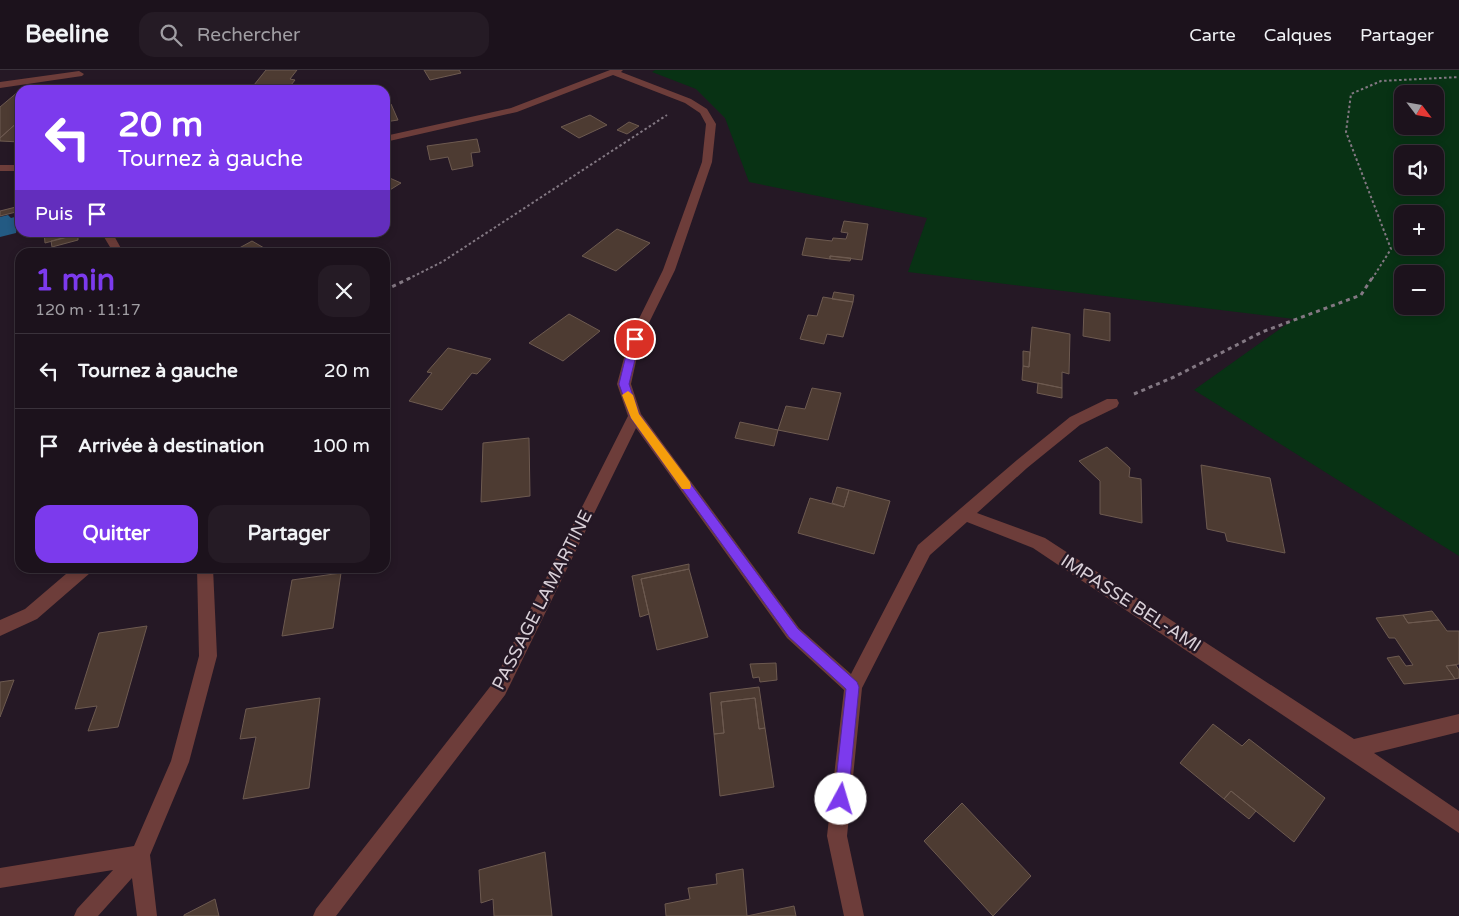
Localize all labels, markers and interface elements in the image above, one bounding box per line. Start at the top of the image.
search box [139,12,489,57]
text: Beeline [25,20,109,49]
icon: search [157,21,185,49]
text: Rechercher [197,24,300,46]
text: Carte [1189,24,1236,46]
text: Calques [1264,24,1332,46]
text: Partager [1360,24,1434,46]
north arrow [1394,85,1444,135]
map controls [1394,85,1444,315]
text: 20 m [118,104,203,146]
icon: left [35,105,100,170]
button: sound [1394,145,1444,195]
text: Tournez à gauche [118,146,303,172]
icon: arrive [83,200,111,228]
text: Puis [35,203,73,225]
button: + [1394,205,1444,255]
text: 1 min [35,262,115,299]
button: close [318,265,370,317]
button: − [1394,265,1444,315]
text: 120 m · 11:17 [35,300,141,320]
pin [614,318,656,360]
icon: arrive [621,325,649,353]
icon: left [35,357,63,385]
text: Tournez à gauche [78,360,238,382]
text: 20 m [324,360,370,382]
icon: arrive [35,432,63,460]
text: Arrivée à destination [78,435,264,457]
text: 100 m [312,435,370,457]
button: Quitter [35,505,198,563]
button: Partager [208,505,370,563]
street label: PASSAGE LAMARTINE [487,506,597,694]
street label: IMPASSE BEL-AMI [1057,549,1205,657]
position arrow [814,772,866,824]

